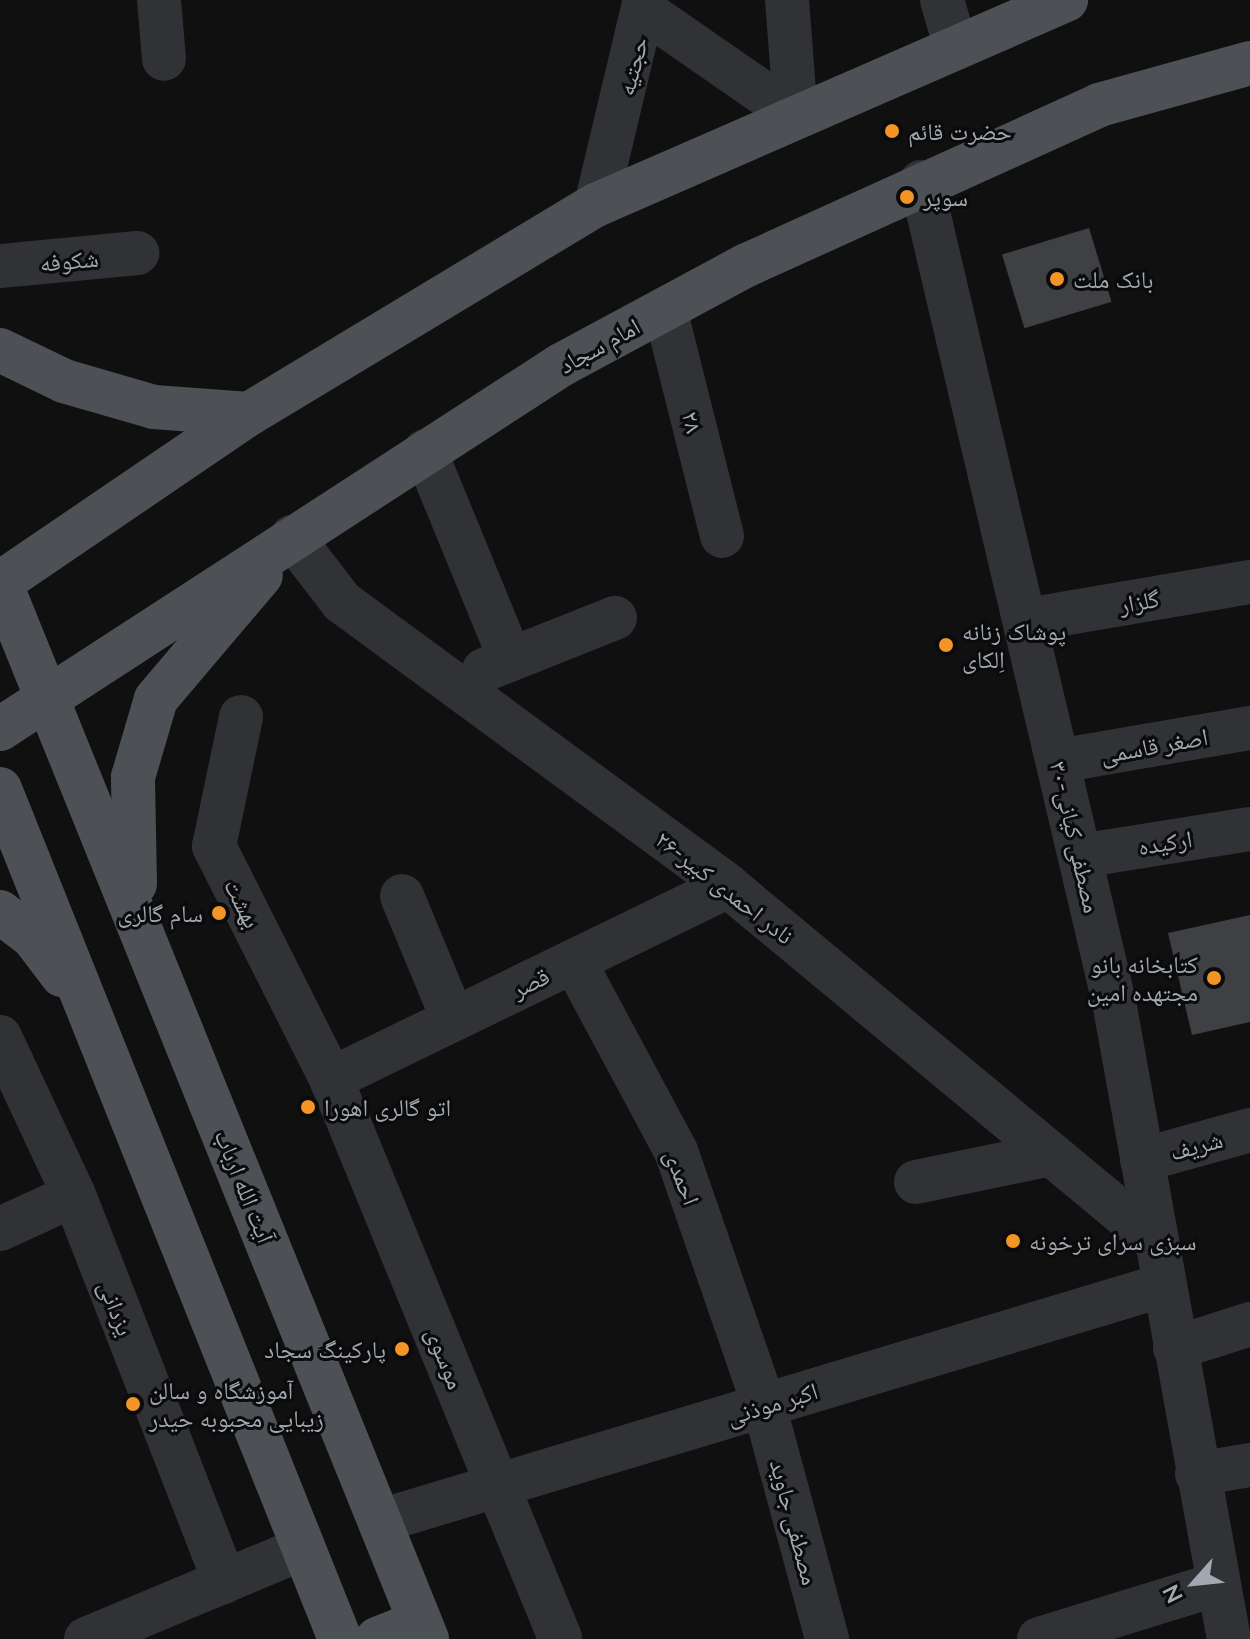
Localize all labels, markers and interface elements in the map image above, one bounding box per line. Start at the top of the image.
street label: حجتیه [610,34,654,98]
place label: حضرت قائم [908,117,1012,145]
marker: حضرت قائم [883,122,901,140]
place label: سوپر [923,183,968,211]
marker: سوپر [898,188,916,206]
street label: شکوفه [38,243,100,277]
place label: بانک ملت [1073,265,1153,293]
marker: بانک ملت [1048,270,1066,288]
street label: امام سجاد [553,311,645,379]
street label: ۲۸ [676,408,710,436]
street label: گلزار [1117,583,1161,619]
place label: پوشاک زنانه اِلکای [962,617,1066,673]
marker: پوشاک زنانه اِلکای [937,636,955,654]
street label: اصغر قاسمی [1098,721,1210,769]
street label: ۳۰-مصطفی کیانی [1045,758,1107,916]
street label: ارکیده [1136,823,1194,861]
street label: ۲۶-نادر احمدی کبیر [650,824,800,950]
street label: بهشت [219,874,267,932]
place label: سام گالری [118,899,203,927]
marker: سام گالری [210,904,228,922]
place label: کتابخانه بانو مجتهده امین [1087,950,1198,1006]
street label: قصر [506,961,554,1003]
marker: کتابخانه بانو مجتهده امین [1205,969,1223,987]
place label: اتو گالری اهورا [324,1093,451,1121]
marker: اتو گالری اهورا [299,1098,317,1116]
street label: شریف [1167,1124,1225,1166]
street label: آیت الله ارباب [209,1125,281,1247]
street label: احمدی [659,1145,707,1209]
place label: سبزی سرای ترخونه [1029,1227,1197,1255]
marker: سبزی سرای ترخونه [1004,1232,1022,1250]
street label: یزدانی [93,1276,141,1340]
street label: موسوی [421,1323,471,1393]
place label: پارکینگ سجاد [264,1335,386,1363]
marker: پارکینگ سجاد [393,1340,411,1358]
place label: آموزشگاه و سالن زیبایی محبوبه حیدر [149,1376,324,1432]
street label: اکبر موذنی [723,1376,821,1430]
marker: آموزشگاه و سالن زیبایی محبوبه حیدر [124,1395,142,1413]
street label: مصطفی جاوید [764,1456,826,1588]
north arrow [1154,1543,1234,1623]
text: N [1156,1580,1188,1608]

